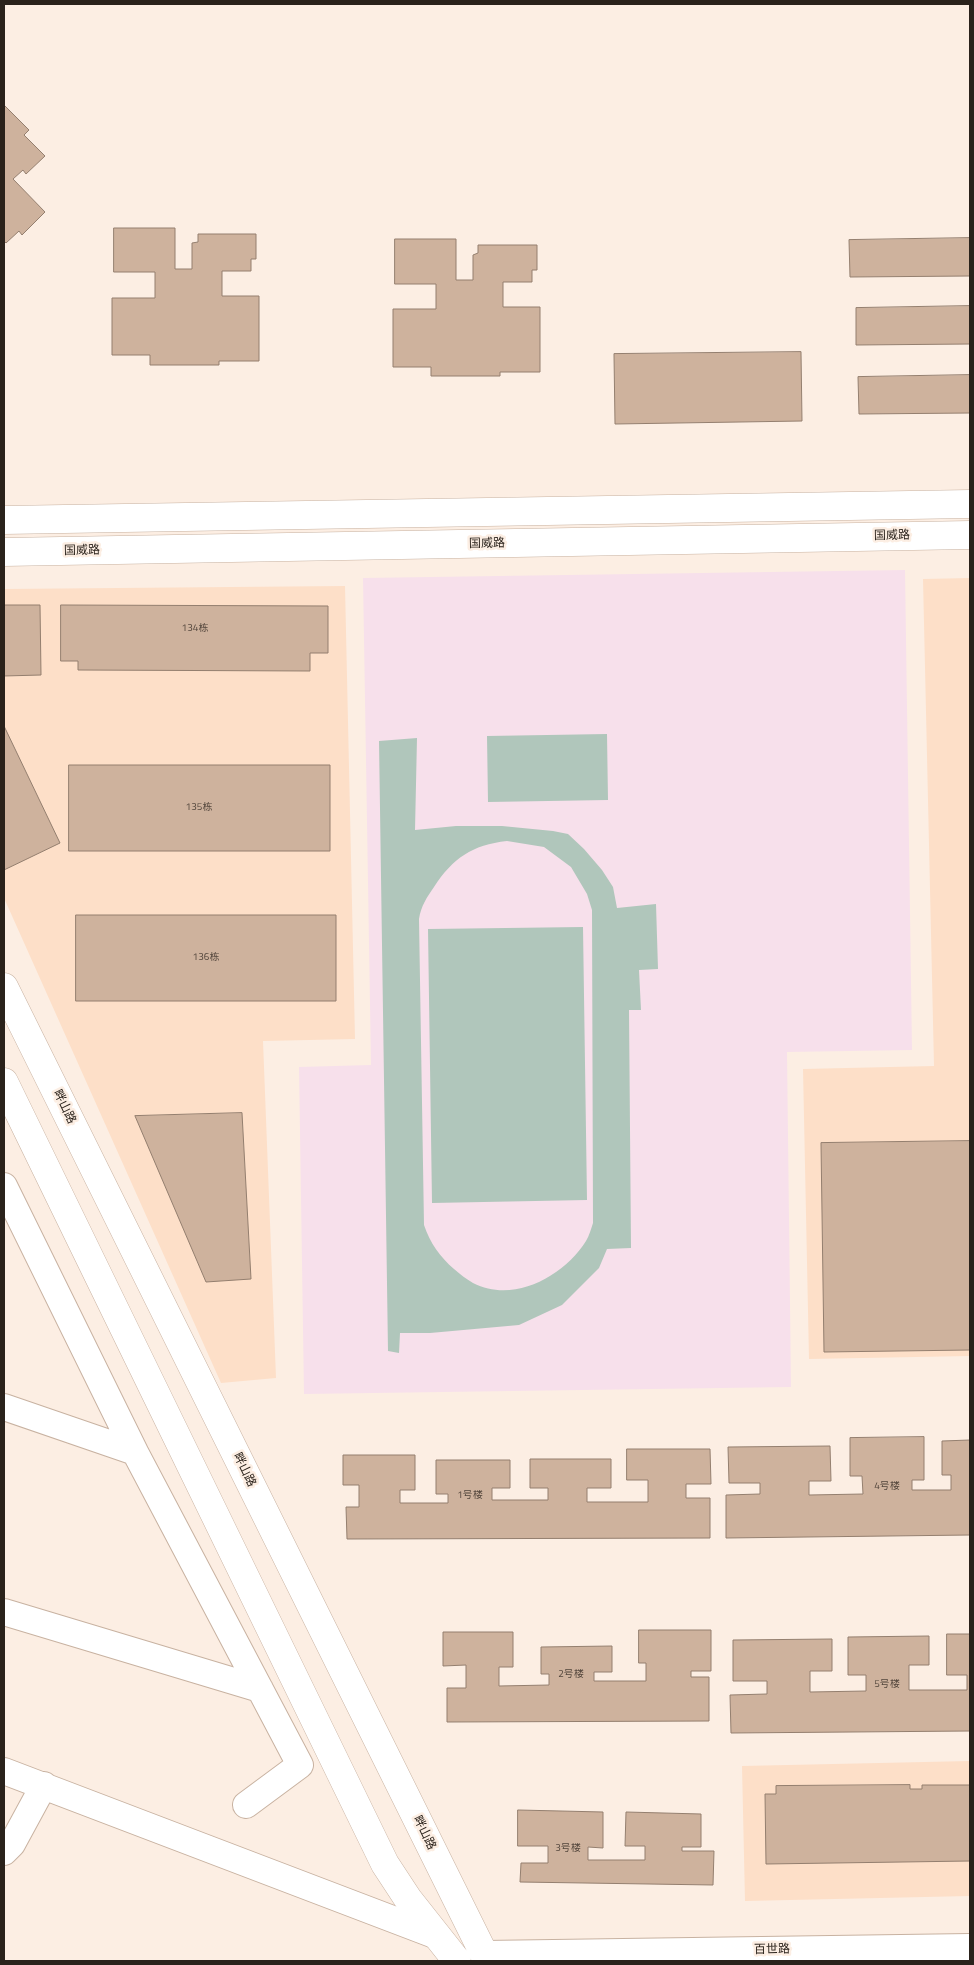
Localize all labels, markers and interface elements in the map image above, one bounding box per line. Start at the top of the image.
street label: 国威路 [874,528,910,544]
street label: 国威路 [469,536,505,552]
street label: 国威路 [64,543,100,559]
house number: 134栋 [182,623,208,635]
house number: 135栋 [186,802,212,814]
house number: 136栋 [193,952,219,964]
street label: 畔山路 [50,1088,78,1126]
street label: 畔山路 [230,1451,258,1489]
house number: 4号楼 [874,1481,900,1493]
house number: 1号楼 [457,1490,483,1502]
house number: 2号楼 [558,1669,584,1681]
house number: 5号楼 [874,1679,900,1691]
street label: 畔山路 [410,1814,438,1852]
house number: 3号楼 [555,1843,581,1855]
street label: 百世路 [754,1942,790,1958]

